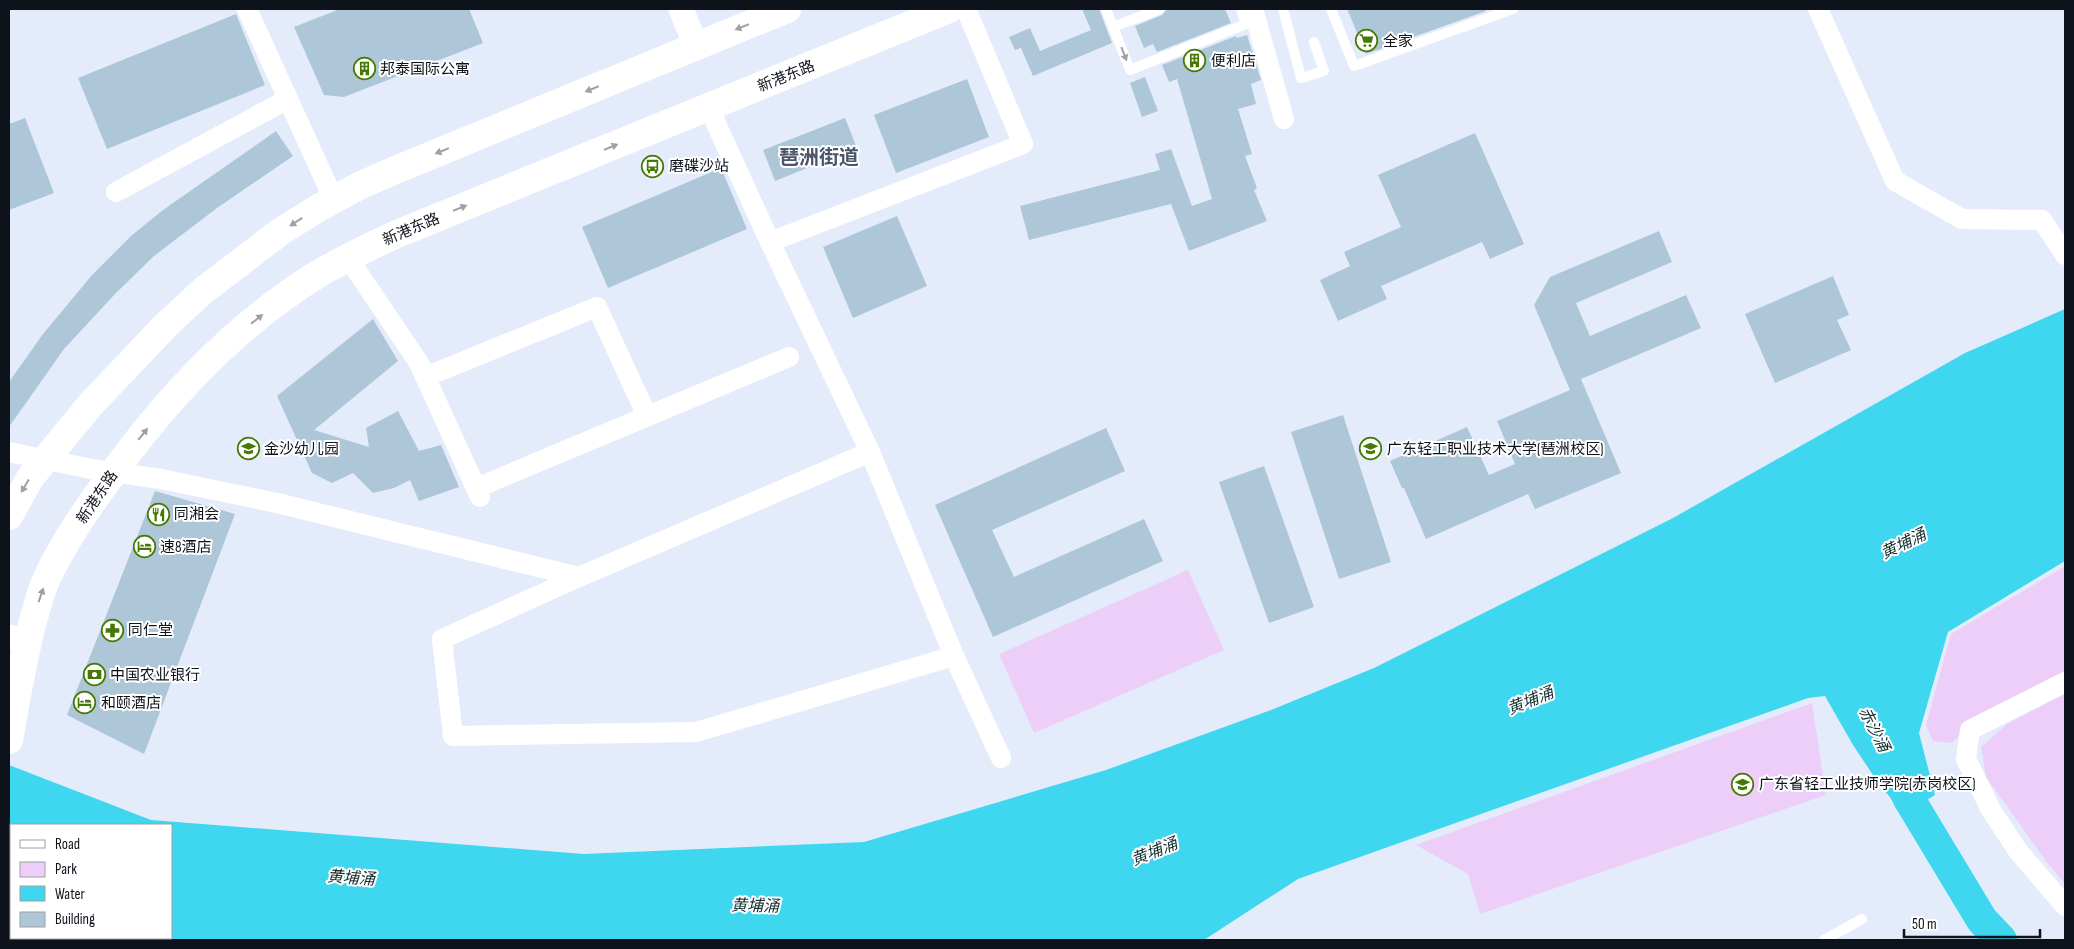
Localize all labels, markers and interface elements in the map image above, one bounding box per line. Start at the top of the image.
one-way arrow [735,24,749,32]
supermarket icon: 全家 [1355,29,1379,53]
place label: 全家 [1383,32,1413,51]
one-way arrow [1120,47,1128,61]
building icon: 便利店 [1183,49,1207,73]
place label: 便利店 [1211,52,1256,71]
street label: 新港东路 [755,56,818,97]
building icon: 邦泰国际公寓 [352,57,376,81]
place label: 邦泰国际公寓 [380,60,470,79]
one-way arrow [585,85,599,93]
one-way arrow [604,143,619,151]
district label: 琶洲街道 [779,146,859,170]
one-way arrow [434,147,449,155]
bus stop icon: 磨碟沙站 [641,154,665,178]
place label: 磨碟沙站 [669,157,729,176]
one-way arrow [453,204,467,212]
street label: 新港东路 [380,209,443,250]
one-way arrow [289,217,302,227]
one-way arrow [250,314,263,325]
one-way arrow [137,428,148,441]
school or university icon: 金沙幼儿园 [236,437,260,461]
school or university icon: 广东轻工职业技术大学(琶洲校区) [1359,437,1383,461]
place label: 金沙幼儿园 [264,440,339,459]
place label: 广东轻工职业技术大学(琶洲校区) [1387,440,1604,459]
street label: 新港东路 [73,467,122,527]
one-way arrow [21,480,30,493]
restaurant icon: 同湘会 [146,502,170,526]
place label: 同湘会 [174,505,219,524]
water label: 黄埔涌 [1878,524,1931,563]
hotel icon: 速8酒店 [132,535,156,559]
place label: 速8酒店 [160,538,212,557]
one-way arrow [37,587,45,602]
pharmacy icon: 同仁堂 [100,618,124,642]
place label: 同仁堂 [128,621,173,640]
bank icon: 中国农业银行 [82,663,106,687]
place label: 中国农业银行 [110,666,200,685]
water label: 黄埔涌 [1505,683,1558,719]
hotel icon: 和颐酒店 [73,691,97,715]
place label: 和颐酒店 [101,694,161,713]
water label: 赤沙涌 [1854,704,1894,757]
school or university icon: 广东省轻工业技师学院(赤岗校区) [1731,772,1755,796]
place label: 广东省轻工业技师学院(赤岗校区) [1759,775,1976,794]
legend [10,824,172,939]
water label: 黄埔涌 [1129,834,1182,870]
text: Road [55,835,80,854]
text: Park [55,860,77,879]
water label: 黄埔涌 [326,867,377,890]
text: Water [55,885,86,904]
water label: 黄埔涌 [731,897,781,916]
scale bar [1904,906,2040,938]
text: Building [55,910,95,929]
text: 50 m [1912,915,1937,934]

